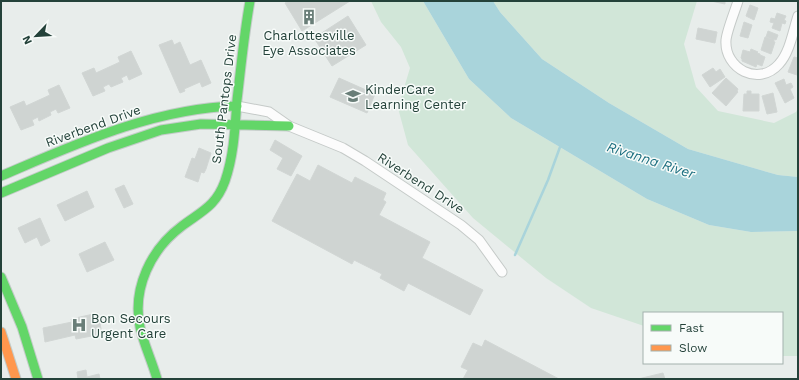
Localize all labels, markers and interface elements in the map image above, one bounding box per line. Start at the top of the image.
building icon: Charlottesville Eye Associates [300,8,318,26]
north arrow [16,16,56,56]
place label: Charlottesville Eye Associates [262,28,356,58]
street label: South Pantops Drive [209,33,239,165]
text: N [20,34,35,46]
place label: KinderCare Learning Center [365,82,466,112]
school or university icon: KinderCare Learning Center [344,87,362,105]
street label: Riverbend Drive [43,102,143,150]
water label: Rivanna River [605,138,697,182]
street label: Riverbend Drive [375,149,467,217]
place label: Bon Secours Urgent Care [91,311,171,341]
legend [643,312,783,364]
hospital icon: Bon Secours Urgent Care [70,316,88,334]
text: Fast [679,321,704,335]
text: Slow [679,341,707,355]

